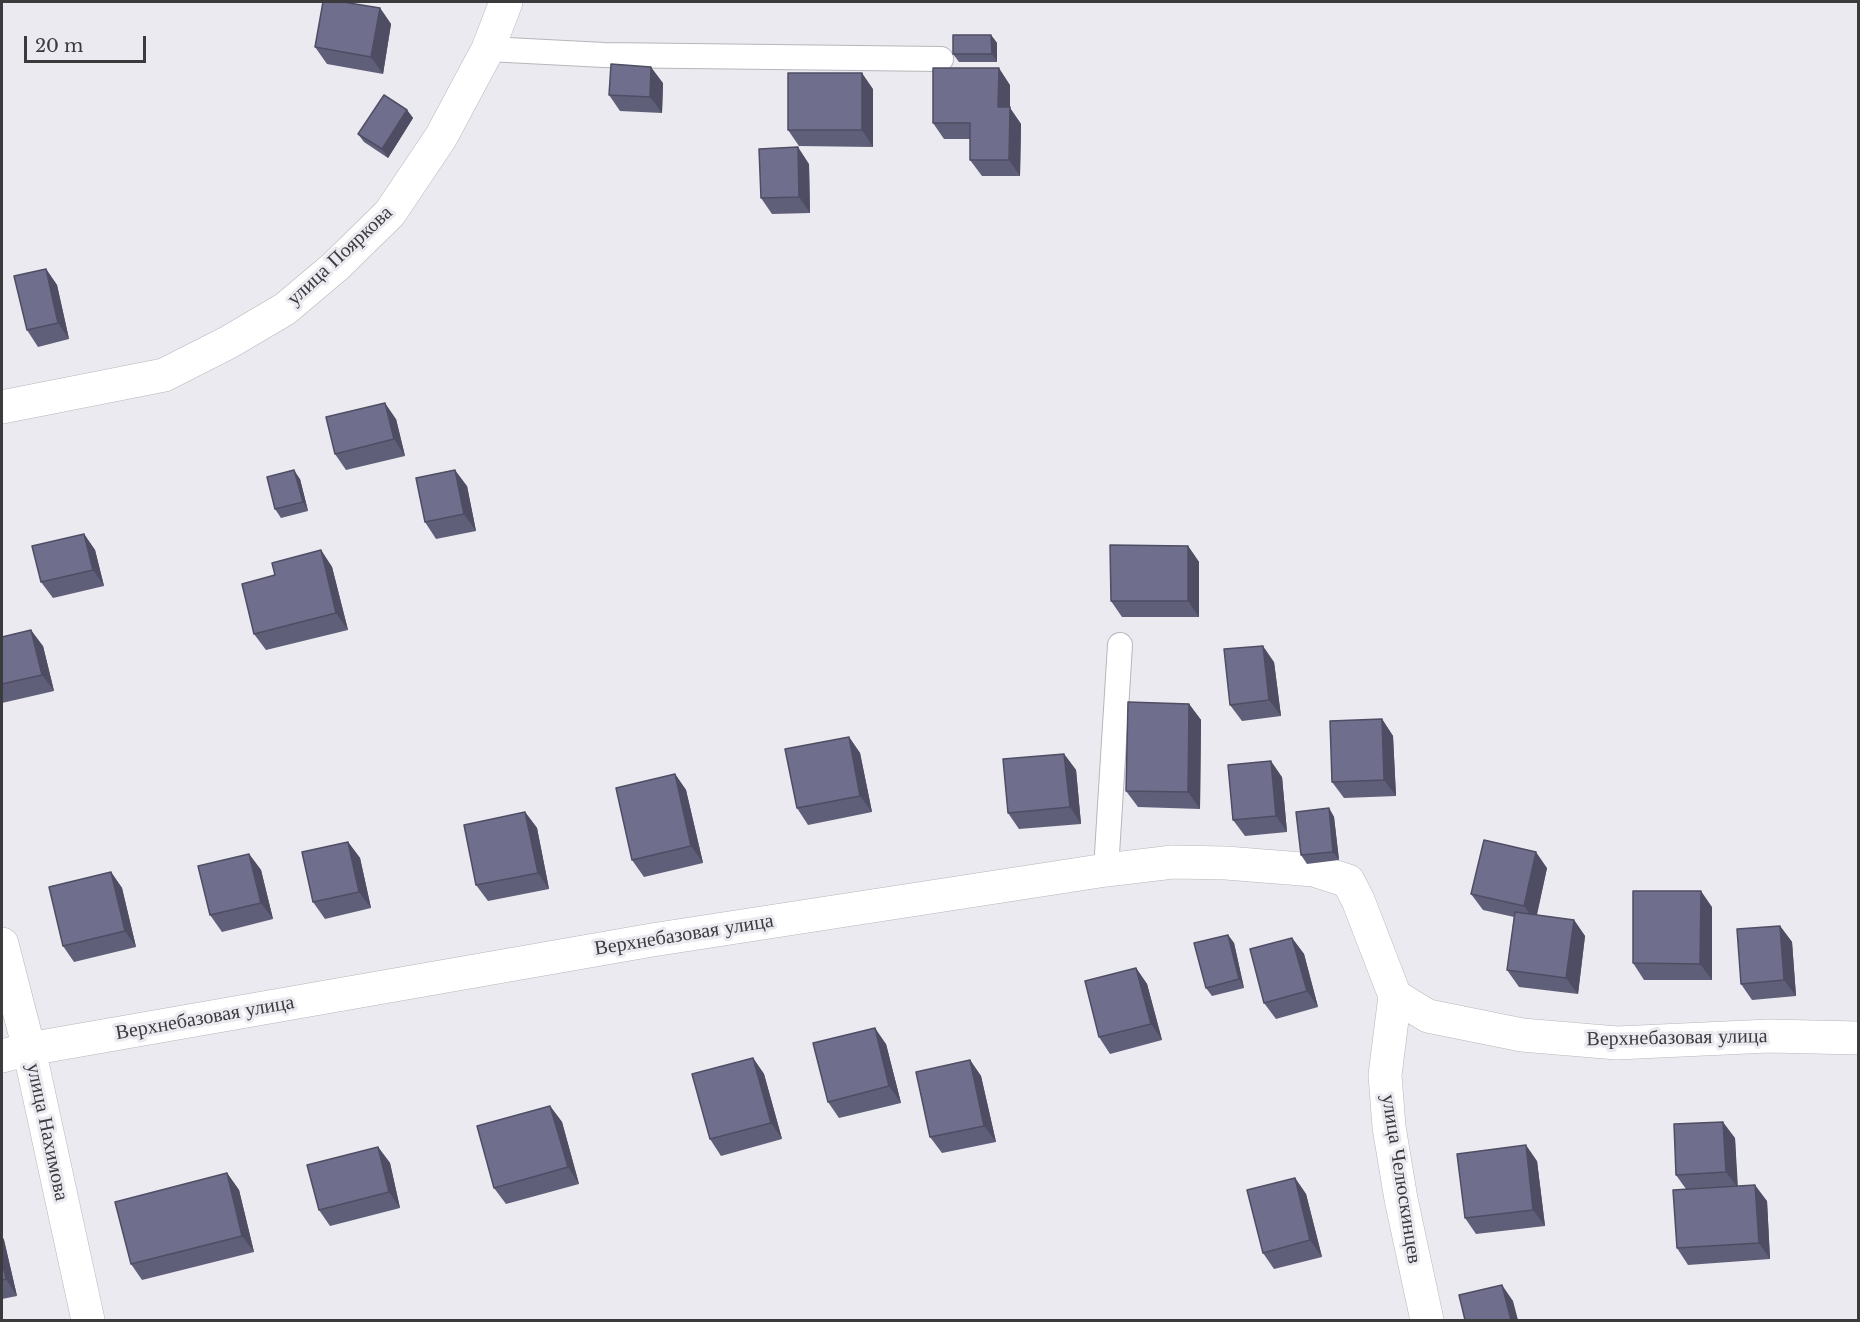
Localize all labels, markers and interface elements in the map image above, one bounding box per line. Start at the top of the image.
scale bar [27,24,148,62]
text: 20 m [35,35,83,57]
street label: улица Пояркова [282,201,398,311]
street label: Верхнебазовая улица [593,909,775,961]
street label: Верхнебазовая улица [114,990,296,1046]
street label: Верхнебазовая улица [1586,1024,1768,1052]
street label: улица Нахимова [21,1061,73,1203]
street label: улица Челюскинцев [1376,1093,1426,1265]

